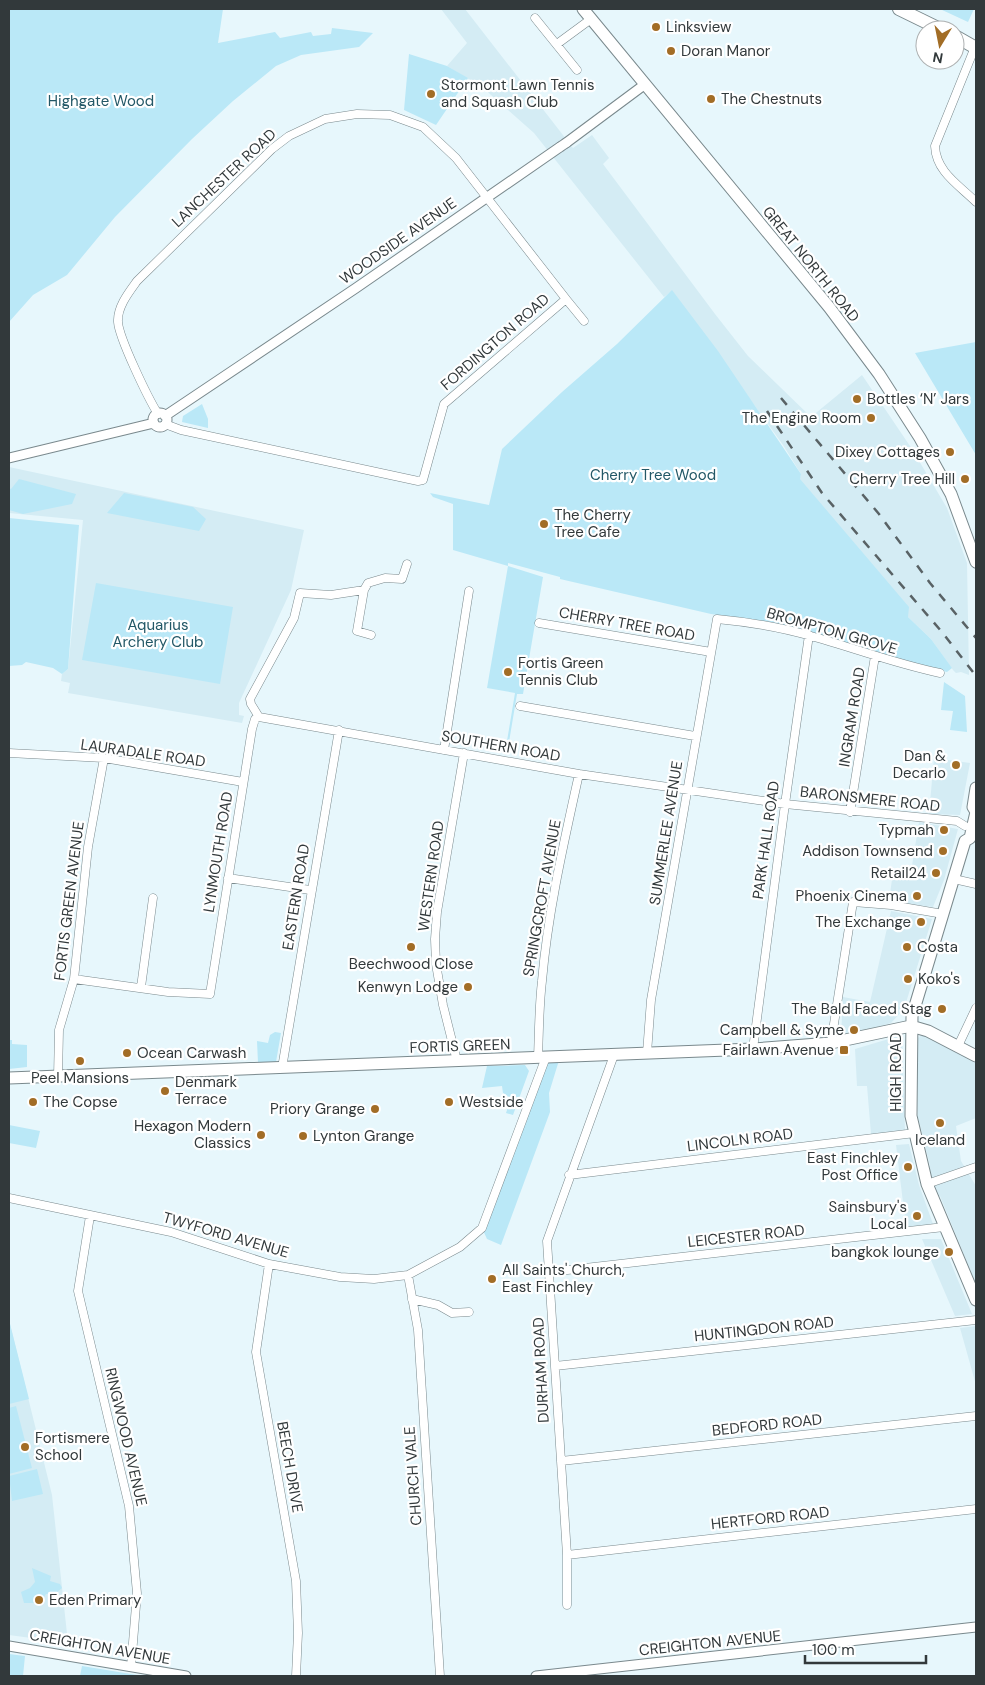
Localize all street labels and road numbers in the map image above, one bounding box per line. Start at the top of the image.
street label: LANCHESTER ROAD [167,124,281,232]
street label: WOODSIDE AVENUE [336,193,460,289]
street label: GREAT NORTH ROAD [758,202,864,326]
street label: FORDINGTON ROAD [436,289,554,395]
street label: CHERRY TREE ROAD [557,602,697,646]
street label: BROMPTON GROVE [764,603,900,659]
street label: INGRAM ROAD [834,666,870,768]
street label: SOUTHERN ROAD [440,726,562,766]
street label: LAURADALE ROAD [79,734,207,772]
street label: SUMMERLEE AVENUE [645,759,687,907]
street label: PARK HALL ROAD [748,780,784,900]
street label: BARONSMERE ROAD [799,782,941,816]
street label: LYNMOUTH ROAD [199,790,237,914]
street label: SPRINGCROFT AVENUE [518,818,566,978]
street label: WESTERN ROAD [413,819,449,933]
street label: FORTIS GREEN AVENUE [49,820,89,982]
street label: EASTERN ROAD [278,843,314,951]
street label: HIGH ROAD [886,1032,906,1112]
street label: FORTIS GREEN [409,1034,511,1058]
street label: LINCOLN ROAD [686,1124,794,1156]
street label: TWYFORD AVENUE [161,1207,291,1263]
street label: LEICESTER ROAD [687,1220,805,1252]
street label: HUNTINGDON ROAD [693,1312,835,1346]
street label: DURHAM ROAD [528,1317,554,1423]
street label: RINGWOOD AVENUE [100,1366,152,1508]
street label: BEDFORD ROAD [711,1409,823,1441]
street label: BEECH DRIVE [272,1420,308,1514]
street label: CHURCH VALE [400,1426,426,1526]
street label: HERTFORD ROAD [710,1502,830,1534]
street label: CREIGHTON AVENUE [28,1625,172,1669]
street label: CREIGHTON AVENUE [638,1626,782,1660]

